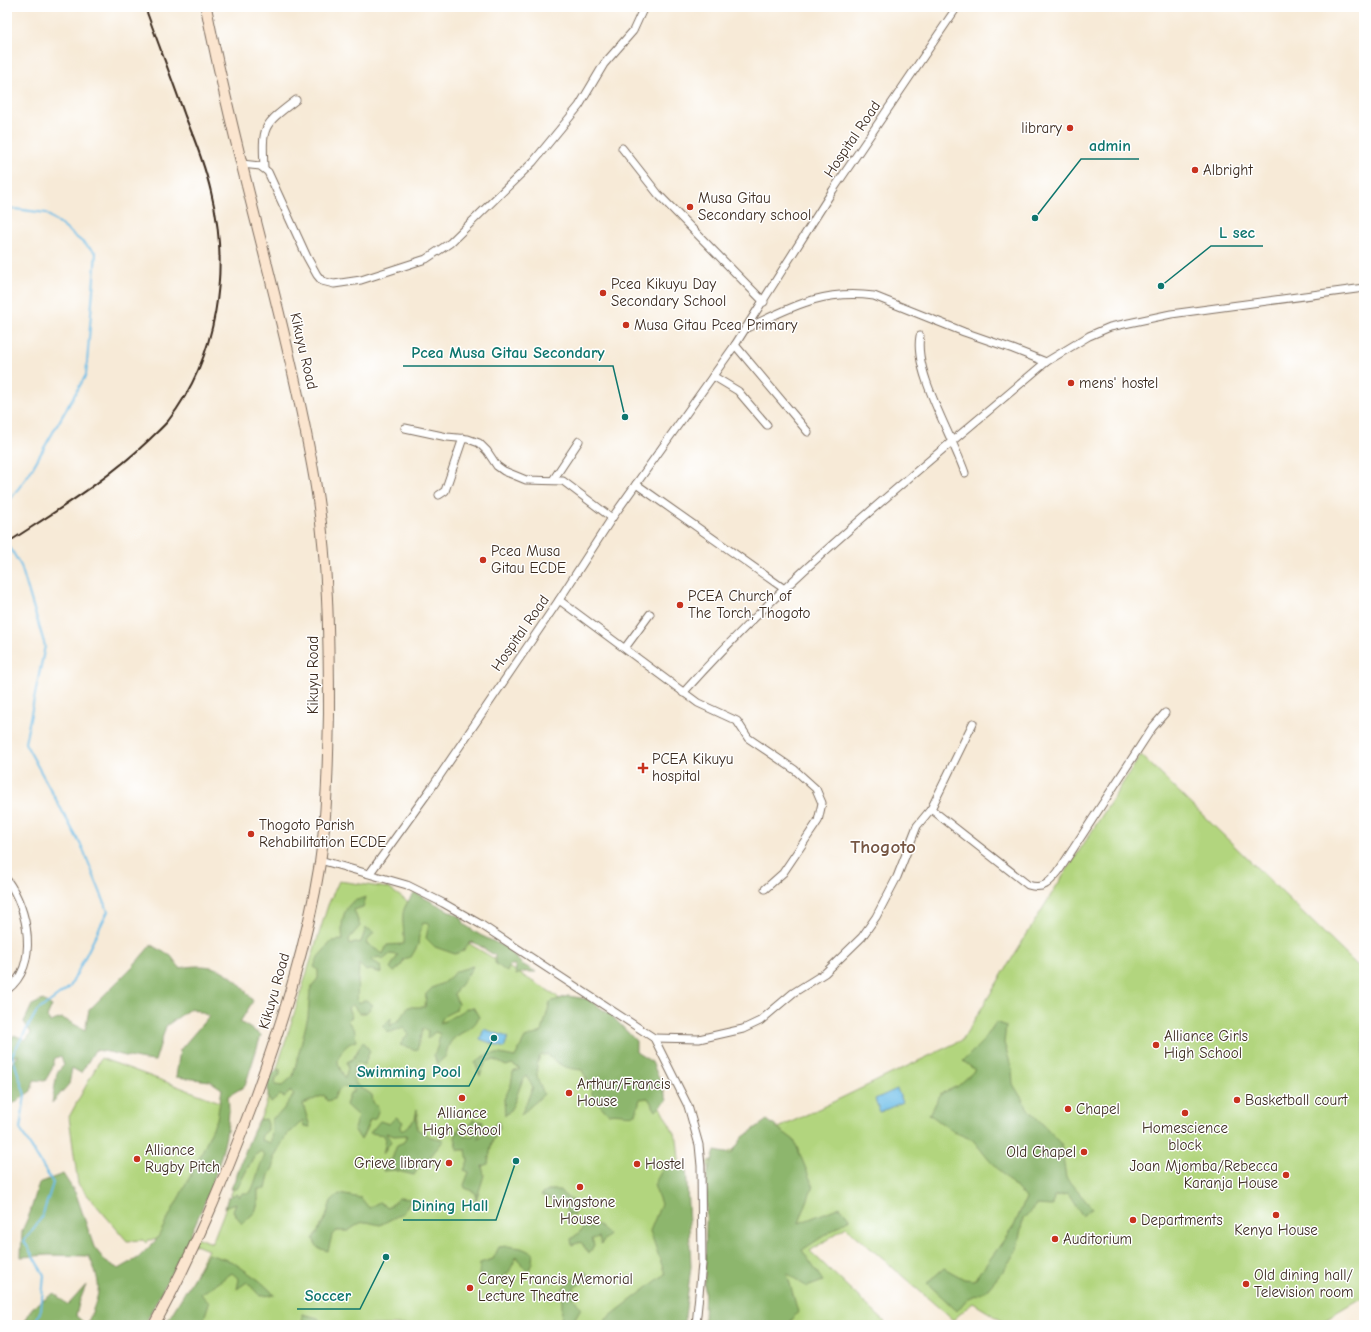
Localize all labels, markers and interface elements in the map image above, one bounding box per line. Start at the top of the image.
street label: Hospital Road [820,97,884,181]
place label: library [1021,119,1062,137]
marker: library [1065,123,1075,133]
callout: admin [1081,131,1139,159]
text: admin [1089,137,1131,155]
place label: Albright [1203,161,1253,179]
marker: Albright [1190,165,1200,175]
place label: Musa Gitau Secondary school [698,189,811,224]
marker: Musa Gitau Secondary school [685,202,695,212]
callout: L sec [1211,218,1263,246]
text: L sec [1219,224,1256,242]
place label: Pcea Kikuyu Day Secondary School [611,275,726,310]
marker: Pcea Kikuyu Day Secondary School [598,288,608,298]
street label: Kikuyu Road [286,311,322,391]
place label: Musa Gitau Pcea Primary [634,316,798,334]
marker: Musa Gitau Pcea Primary [621,320,631,330]
callout: Pcea Musa Gitau Secondary [403,338,613,366]
text: Pcea Musa Gitau Secondary [411,344,605,362]
place label: mens' hostel [1079,374,1158,392]
marker: mens' hostel [1066,378,1076,388]
place label: Pcea Musa Gitau ECDE [491,542,566,577]
marker: Pcea Musa Gitau ECDE [478,555,488,565]
place label: PCEA Church of The Torch, Thogoto [688,587,810,622]
street label: Hospital Road [487,592,553,674]
marker: PCEA Church of The Torch, Thogoto [675,600,685,610]
street label: Kikuyu Road [304,636,322,714]
place label: PCEA Kikuyu hospital [652,750,733,785]
marker: PCEA Kikuyu hospital [637,762,649,774]
place label: Thogoto Parish Rehabilitation ECDE [259,816,386,851]
marker: Thogoto Parish Rehabilitation ECDE [246,829,256,839]
district label: Thogoto [850,836,916,858]
street label: Kikuyu Road [255,951,293,1031]
place label: Alliance Girls High School [1164,1027,1248,1062]
marker: Alliance Girls High School [1151,1040,1161,1050]
callout: Swimming Pool [349,1058,469,1086]
text: Swimming Pool [357,1063,461,1081]
place label: Arthur/Francis House [577,1075,671,1110]
marker: Arthur/Francis House [564,1088,574,1098]
place label: Basketball court [1245,1091,1348,1109]
marker: Alliance High School [457,1093,467,1103]
marker: Basketball court [1232,1095,1242,1105]
place label: Chapel [1076,1100,1120,1118]
place label: Alliance High School [423,1104,501,1139]
marker: Chapel [1063,1104,1073,1114]
marker: Homescience block [1180,1108,1190,1118]
place label: Homescience block [1142,1119,1229,1154]
place label: Alliance Rugby Pitch [145,1141,220,1176]
place label: Old Chapel [1006,1143,1076,1161]
marker: Old Chapel [1079,1147,1089,1157]
marker: Alliance Rugby Pitch [132,1154,142,1164]
place label: Grieve library [354,1154,441,1172]
place label: Hostel [645,1155,685,1173]
place label: Joan Mjomba/Rebecca Karanja House [1129,1157,1278,1192]
marker: Grieve library [444,1158,454,1168]
marker: Hostel [632,1159,642,1169]
marker: Joan Mjomba/Rebecca Karanja House [1281,1170,1291,1180]
marker: Livingstone House [575,1182,585,1192]
callout: Dining Hall [403,1192,496,1220]
place label: Livingstone House [545,1193,616,1228]
text: Dining Hall [412,1197,488,1215]
marker: Kenya House [1271,1210,1281,1220]
place label: Departments [1141,1211,1223,1229]
marker: Departments [1128,1215,1138,1225]
place label: Kenya House [1234,1221,1318,1239]
place label: Auditorium [1063,1230,1132,1248]
marker: Auditorium [1050,1234,1060,1244]
place label: Old dining hall/ Television room [1254,1266,1354,1301]
place label: Carey Francis Memorial Lecture Theatre [478,1270,633,1305]
marker: Old dining hall/ Television room [1241,1279,1251,1289]
callout: Soccer [297,1281,360,1309]
marker: Carey Francis Memorial Lecture Theatre [465,1283,475,1293]
text: Soccer [305,1287,352,1305]

